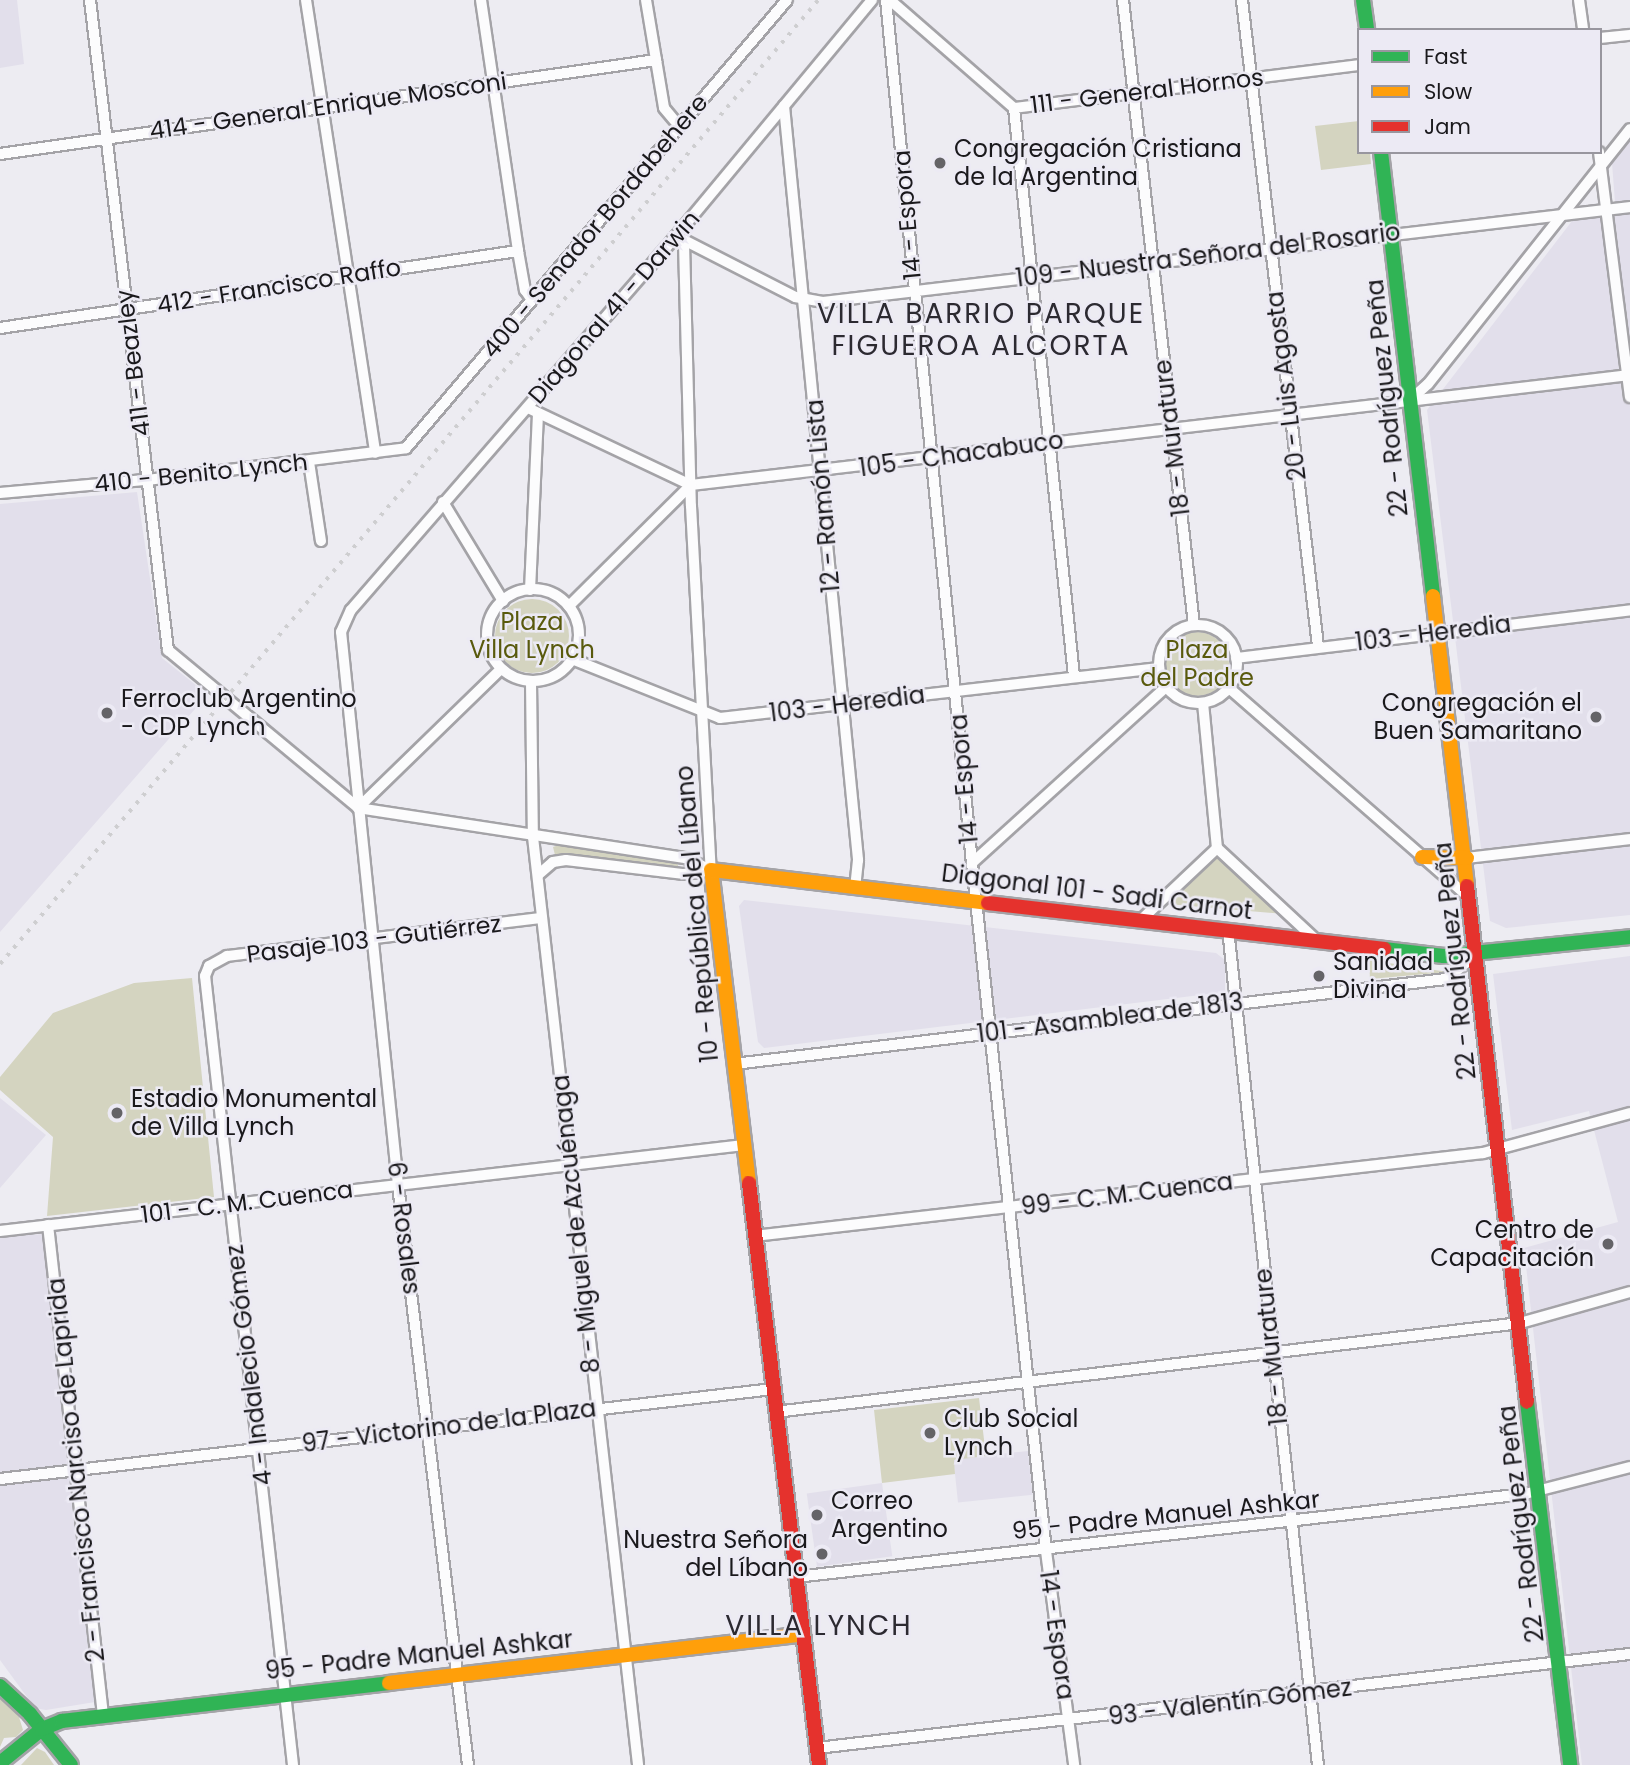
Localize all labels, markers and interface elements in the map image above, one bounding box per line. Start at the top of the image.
legend [1357,28,1602,154]
text: Fast [1424,42,1467,71]
street label: 111 - General Hornos [1029,62,1265,120]
street label: 414 - General Enrique Mosconi [148,67,508,145]
text: Slow [1424,77,1472,106]
street label: 400 - Senador Bordabehere [476,88,714,364]
text: Jam [1424,112,1471,141]
place label: Congregación Cristiana de la Argentina [954,135,1242,191]
street label: 14 - Espora [887,149,927,281]
marker: Congregación Cristiana de la Argentina [932,155,948,171]
street label: Diagonal 41 - Darwin [522,205,706,409]
street label: 109 - Nuestra Señora del Rosario [1014,217,1402,293]
street label: 412 - Francisco Raffo [155,252,403,320]
street label: 22 - Rodríguez Peña [1360,278,1414,518]
street label: 411 - Beazley [110,288,156,438]
street label: 20 - Luis Agosta [1260,290,1312,482]
district label: VILLA BARRIO PARQUE FIGUEROA ALCORTA [819,297,1143,363]
street label: 18 - Murature [1148,358,1196,518]
street label: 12 - Ramón Lista [800,398,846,594]
street label: 105 - Chacabuco [857,425,1065,483]
street label: 410 - Benito Lynch [93,447,309,499]
park label: Plaza Villa Lynch [469,608,595,664]
street label: 103 - Heredia [1354,609,1512,657]
park label: Plaza del Padre [1140,636,1254,692]
street label: 103 - Heredia [768,680,926,728]
place label: Ferroclub Argentino - CDP Lynch [121,685,357,741]
place label: Congregación el Buen Samaritano [1373,689,1582,745]
marker: Ferroclub Argentino - CDP Lynch [99,705,115,721]
marker: Congregación el Buen Samaritano [1588,709,1604,725]
street label: 14 - Espora [944,713,984,845]
street label: 10 - República del Líbano [670,764,724,1064]
street label: 22 - Rodríguez Peña [1428,841,1482,1081]
street label: Diagonal 101 - Sadi Carnot [940,859,1254,925]
street label: Pasaje 103 - Gutiérrez [245,909,503,969]
place label: Sanidad Divina [1333,948,1433,1004]
marker: Sanidad Divina [1311,968,1327,984]
street label: 101 - Asamblea de 1813 [975,987,1245,1049]
street label: 8 - Miguel de Azcuénaga [546,1073,606,1375]
place label: Estadio Monumental de Villa Lynch [131,1085,377,1141]
marker: Estadio Monumental de Villa Lynch [109,1105,125,1121]
street label: 6 - Rosales [382,1160,426,1296]
street label: 99 - C. M. Cuenca [1019,1167,1235,1221]
street label: 101 - C. M. Cuenca [139,1175,355,1229]
place label: Centro de Capacitación [1430,1216,1594,1272]
marker: Centro de Capacitación [1600,1236,1616,1252]
street label: 4 - Indalecio Gómez [220,1243,278,1487]
street label: 18 - Murature [1248,1267,1294,1427]
street label: 2 - Francisco Narciso de Laprida [41,1276,111,1664]
street label: 97 - Victorino de la Plaza [300,1394,598,1458]
street label: 22 - Rodríguez Peña [1492,1404,1550,1644]
place label: Club Social Lynch [944,1405,1078,1461]
marker: Club Social Lynch [922,1425,938,1441]
street label: 95 - Padre Manuel Ashkar [1011,1485,1321,1545]
place label: Correo Argentino [831,1487,948,1543]
marker: Correo Argentino [809,1507,825,1523]
place label: Nuestra Señora del Líbano [623,1526,808,1582]
marker: Nuestra Señora del Líbano [814,1546,830,1562]
street label: 14 - Espora [1034,1568,1080,1702]
district label: VILLA LYNCH [727,1609,911,1643]
street label: 95 - Padre Manuel Ashkar [264,1625,574,1685]
street label: 93 - Valentín Gómez [1107,1673,1353,1731]

